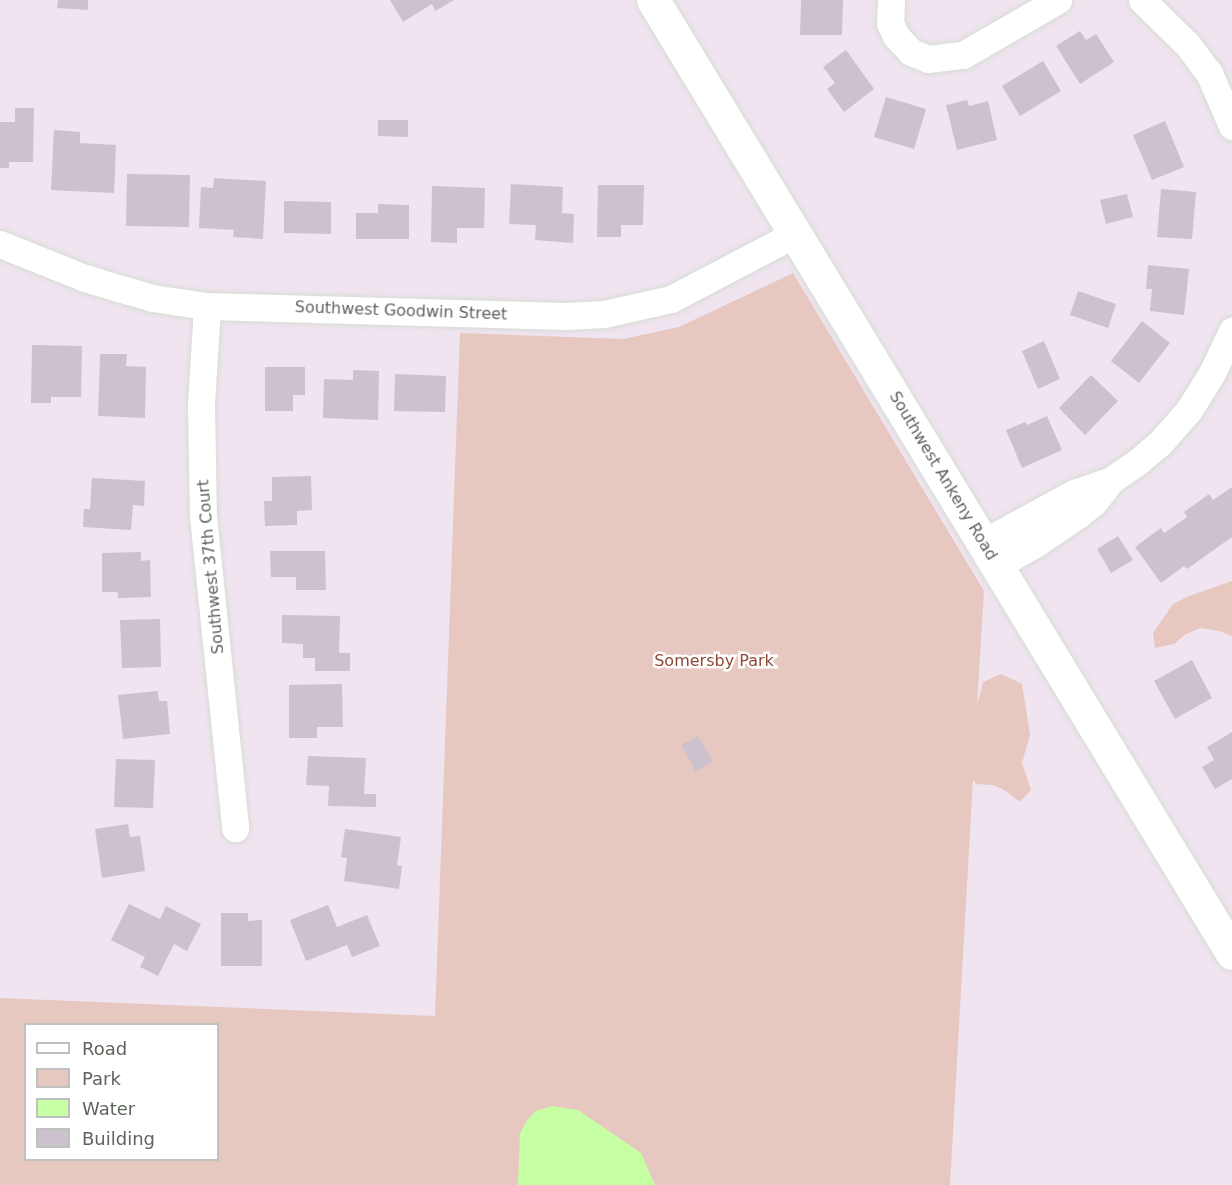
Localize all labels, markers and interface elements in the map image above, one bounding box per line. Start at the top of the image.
street label: Southwest Goodwin Street [294,298,508,324]
street label: Southwest Ankeny Road [885,388,1001,564]
street label: Southwest 37th Court [194,479,228,655]
park label: Somersby Park [654,651,774,671]
legend [24,1023,219,1161]
text: Road [82,1038,127,1059]
text: Park [82,1068,121,1089]
text: Water [82,1098,135,1119]
text: Building [82,1128,155,1149]

